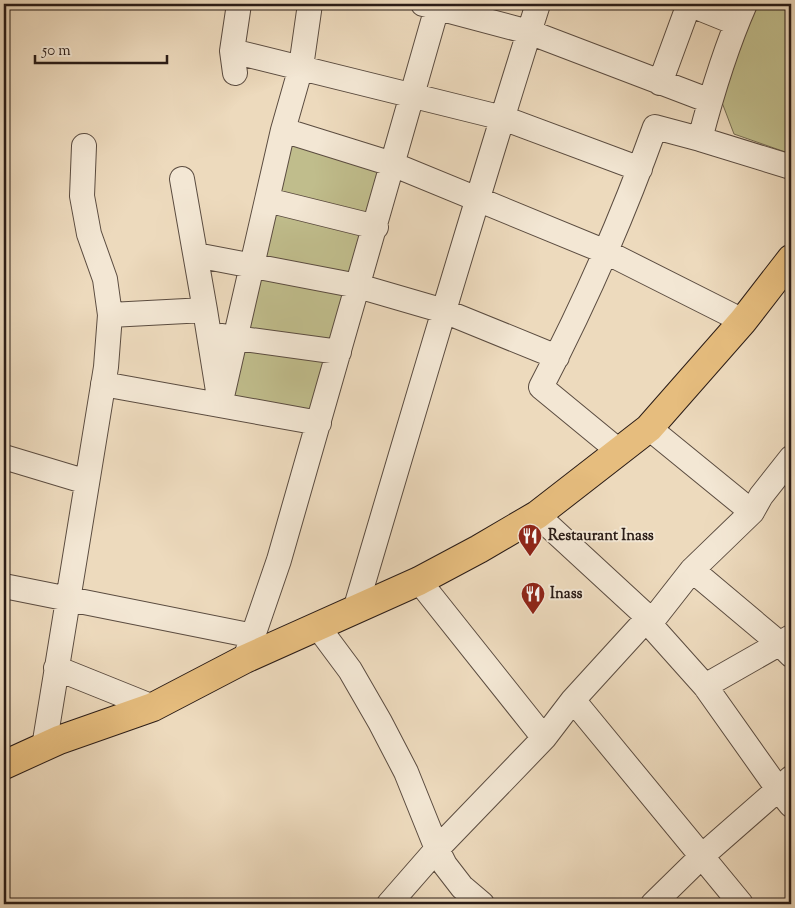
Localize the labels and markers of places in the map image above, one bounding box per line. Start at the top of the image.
restaurant icon: Restaurant Inass [517,523,543,557]
place label: Restaurant Inass [548,526,654,547]
restaurant icon: Inass [520,581,546,615]
place label: Inass [550,584,583,605]

